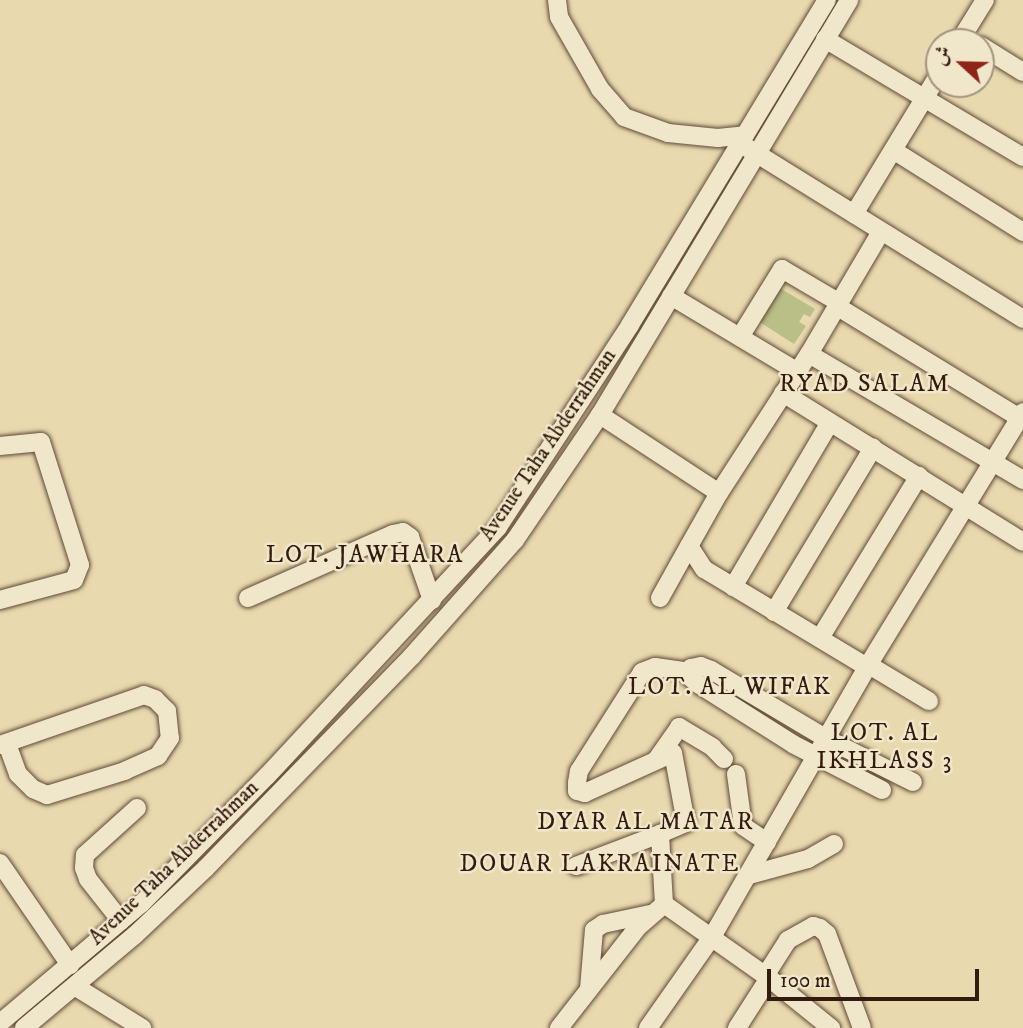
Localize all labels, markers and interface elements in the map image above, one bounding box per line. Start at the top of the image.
north arrow [925,28,995,98]
text: ش [928,43,956,69]
street label: Avenue Taha Abderrahman [474,344,622,546]
district label: RYAD SALAM [781,371,949,399]
district label: LOT. JAWHARA [267,542,463,570]
district label: LOT. AL WIFAK [630,674,830,702]
district label: LOT. AL IKHLASS 3 [818,720,952,776]
street label: Avenue Taha Abderrahman [84,775,264,951]
district label: DYAR AL MATAR [539,809,753,837]
district label: DOUAR LAKRAINATE [461,851,739,879]
scale bar [771,954,983,998]
text: 100 m [780,968,831,994]

